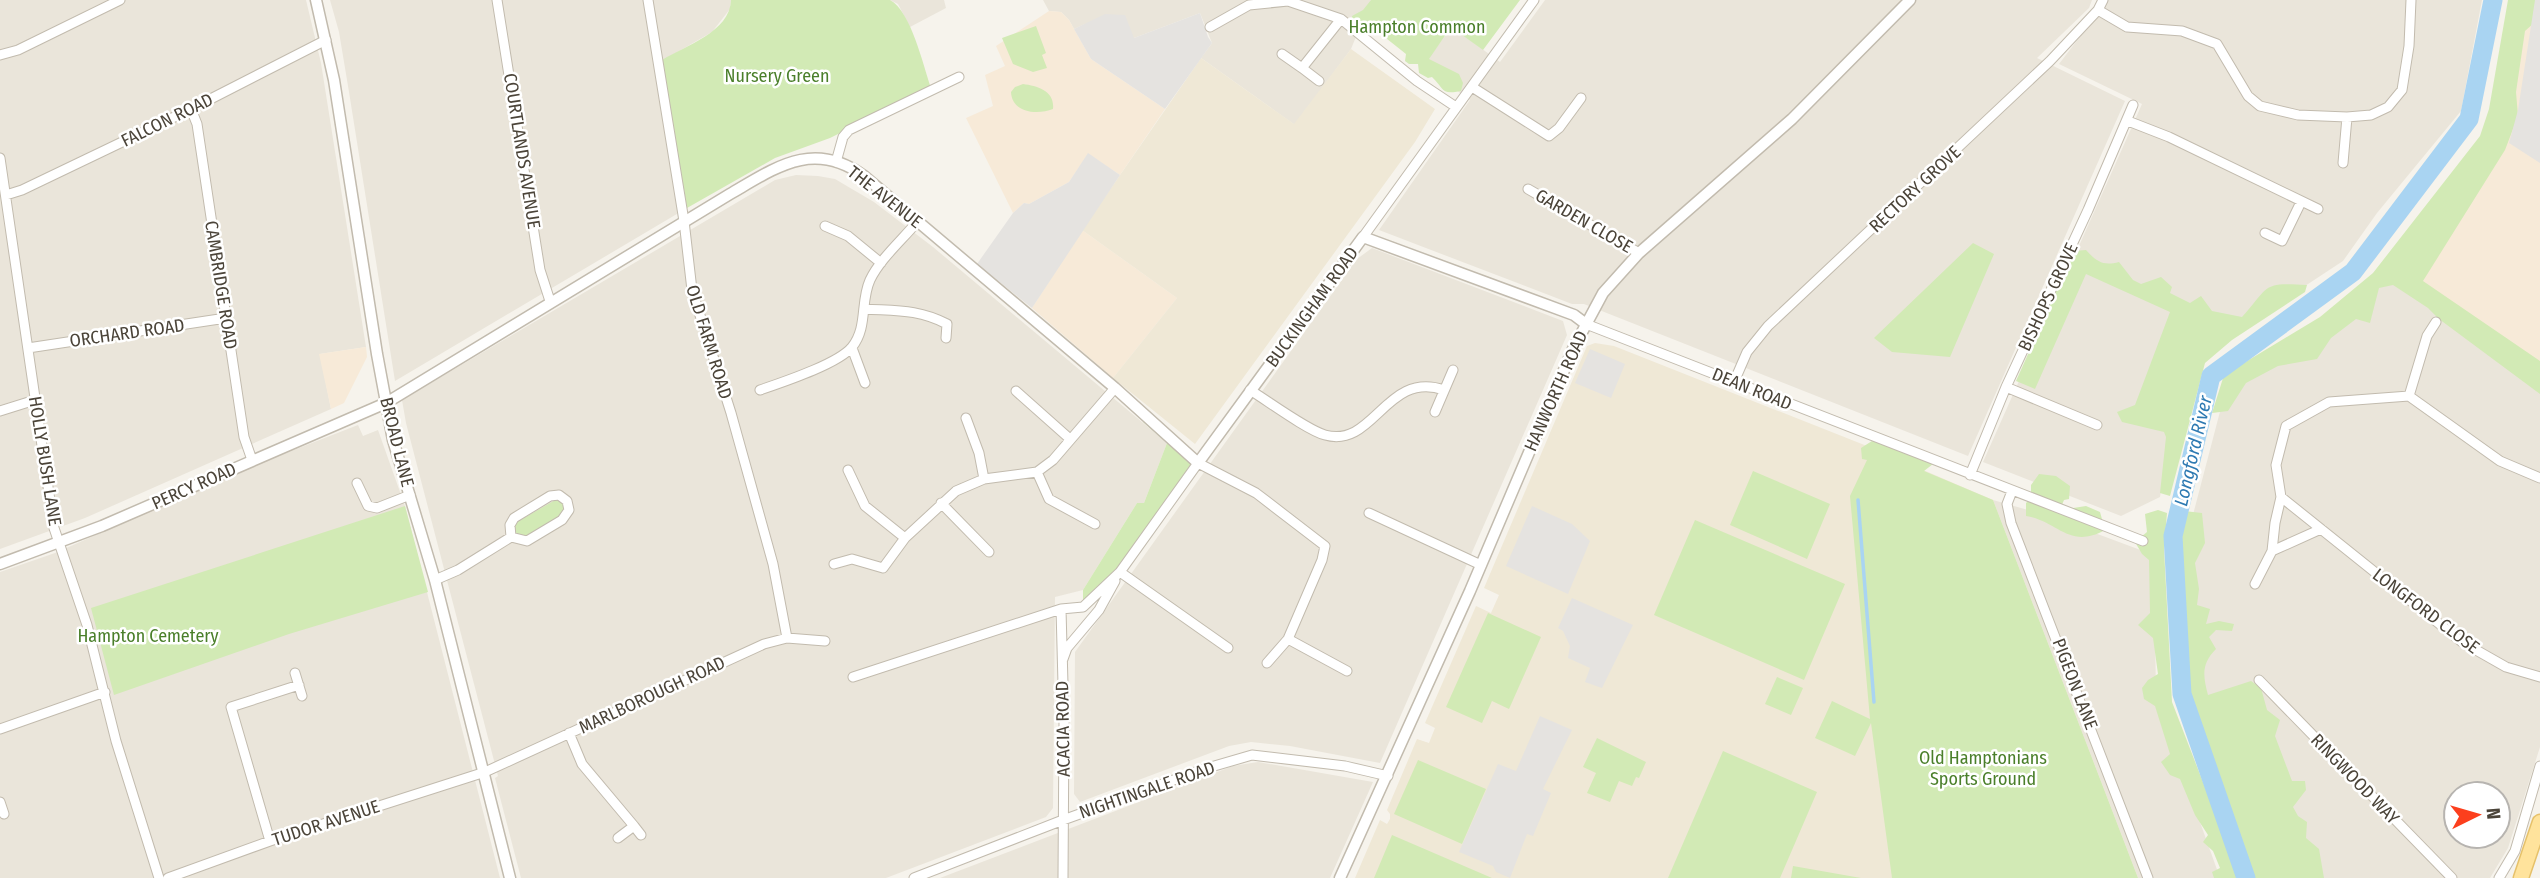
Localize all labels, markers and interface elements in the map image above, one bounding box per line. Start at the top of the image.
park label: Hampton Common [1349,16,1485,38]
park label: Nursery Green [725,65,829,87]
street label: COURTLANDS AVENUE [499,72,545,230]
street label: FALCON ROAD [117,88,217,152]
street label: RECTORY GROVE [1865,141,1965,237]
street label: THE AVENUE [843,161,927,233]
street label: GARDEN CLOSE [1531,184,1637,258]
street label: CAMBRIDGE ROAD [200,219,242,351]
street label: BISHOPS GROVE [2013,239,2083,355]
street label: BUCKINGHAM ROAD [1261,243,1363,371]
street label: OLD FARM ROAD [681,282,737,402]
street label: ORCHARD ROAD [68,314,186,352]
street label: HANWORTH ROAD [1520,327,1592,455]
street label: DEAN ROAD [1709,363,1795,415]
water label: Longford River [2169,392,2217,508]
street label: HOLLY BUSH LANE [24,395,66,527]
street label: BROAD LANE [375,395,419,489]
street label: PERCY ROAD [148,458,240,514]
street label: LONGFORD CLOSE [2368,564,2484,658]
park label: Hampton Cemetery [77,625,219,647]
street label: PIGEON LANE [2048,635,2102,733]
street label: MARLBOROUGH ROAD [575,651,729,739]
street label: ACACIA ROAD [1051,681,1075,777]
street label: RINGWOOD WAY [2306,729,2404,829]
park label: Old Hamptonians Sports Ground [1919,747,2047,790]
street label: NIGHTINGALE ROAD [1076,756,1218,824]
north arrow [2442,780,2512,850]
street label: TUDOR AVENUE [270,795,382,851]
text: N [2481,807,2505,820]

